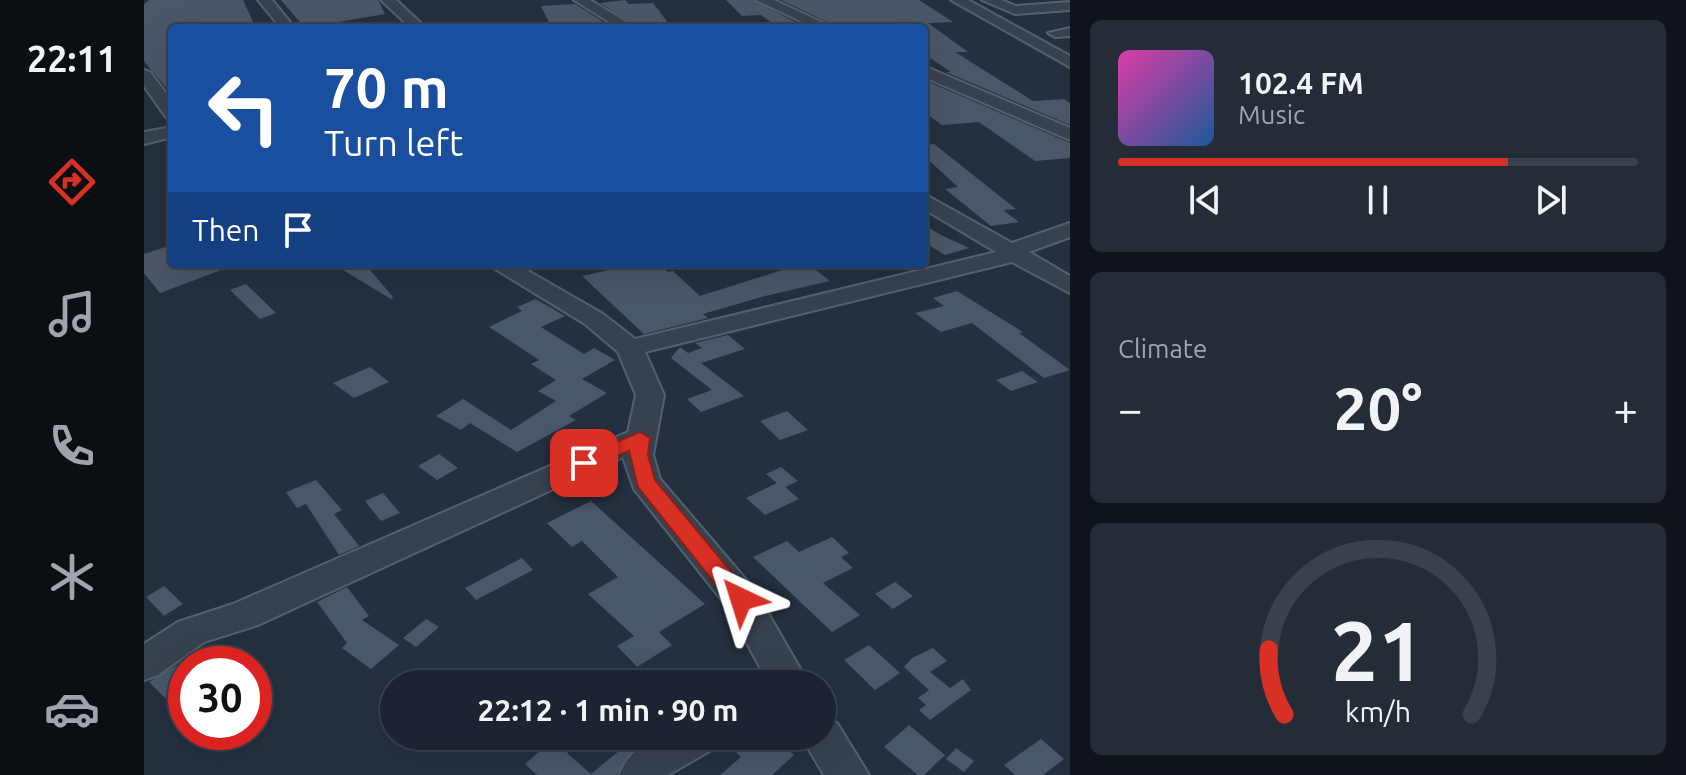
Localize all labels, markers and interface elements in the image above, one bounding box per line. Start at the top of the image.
text: 22:11 [27,38,117,79]
icon: left [192,56,296,160]
text: 70 m [324,56,449,119]
text: 102.4 FM [1238,66,1364,100]
text: Music [1238,100,1305,129]
text: Turn left [324,122,463,163]
icon: directions [44,154,100,210]
icon: previous [1183,178,1227,222]
icon: pause [1356,178,1400,222]
icon: next [1529,178,1573,222]
icon: arrive [276,208,320,252]
text: Then [192,213,260,247]
icon: music [44,286,100,342]
text: Climate [1118,334,1207,363]
text: 20° [1334,374,1422,441]
text: − [1118,384,1143,433]
text: + [1613,384,1638,433]
icon: phone [44,418,100,474]
pin [550,429,618,497]
icon: arrive [562,441,606,485]
icon: climate [44,549,100,605]
position arrow [699,557,783,641]
text: 21 [1331,603,1425,697]
speed limit sign: 30 [168,646,272,750]
icon: car [44,681,100,737]
text: 22:12 · 1 min · 90 m [478,693,738,727]
text: km/h [1345,695,1411,727]

